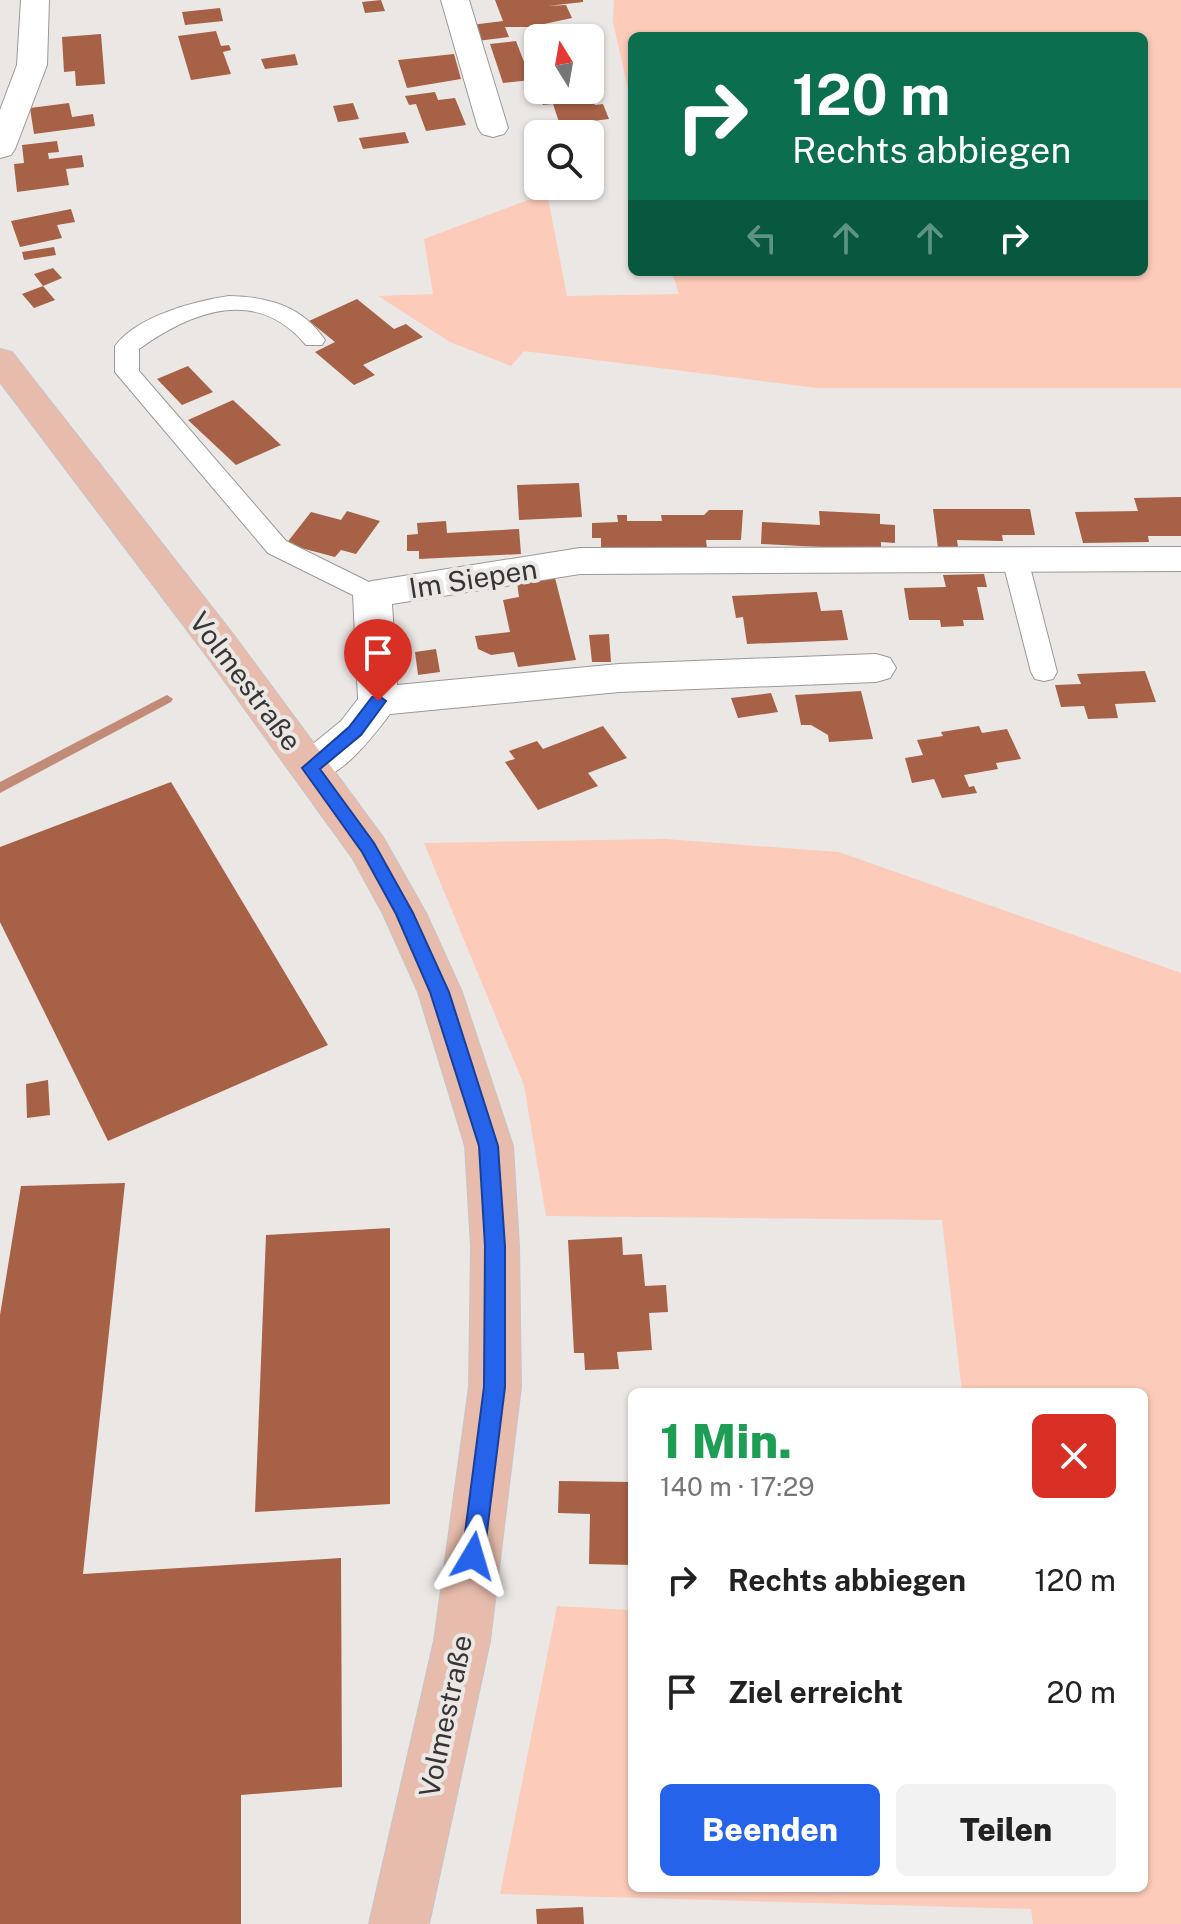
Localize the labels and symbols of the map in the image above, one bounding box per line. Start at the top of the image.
north arrow [524,24,604,104]
street label: Im Siepen [407,552,539,604]
street label: Volmestraße [183,605,309,757]
pin [344,619,412,701]
position arrow [431,1514,515,1598]
street label: Volmestraße [412,1632,478,1800]

